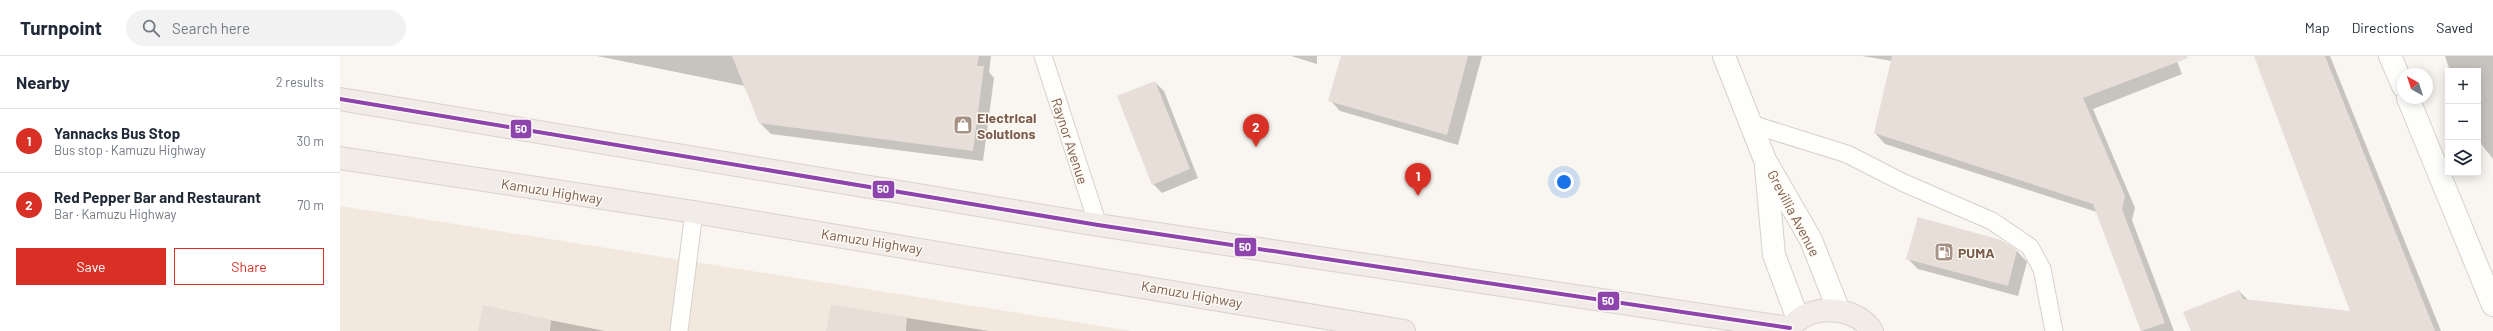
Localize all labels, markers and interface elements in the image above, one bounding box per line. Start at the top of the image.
search box [126,10,406,46]
text: Turnpoint [20,16,102,39]
icon: search [140,17,162,39]
text: Search here [172,19,250,37]
text: Map [2305,19,2330,36]
text: Directions [2352,19,2414,36]
text: Saved [2436,19,2473,36]
north arrow [2397,68,2433,104]
map controls [2445,68,2481,176]
button: + [2445,68,2481,104]
text: Nearby [16,72,70,92]
text: 2 results [276,74,324,90]
street label: Raynor Avenue [1048,96,1092,186]
button: − [2445,104,2481,140]
place label: Electrical Solutions [977,109,1036,142]
shop icon: Electrical Solutions [952,114,974,136]
pin: 2 [1243,114,1269,147]
line badge: 50 [510,119,532,139]
text: 50 [515,122,527,135]
text: Yannacks Bus Stop [54,124,180,142]
text: 1 [27,133,31,149]
text: 30 m [297,133,324,149]
button: layers [2445,140,2481,176]
text: Bus stop · Kamuzu Highway [54,142,206,158]
pin: 1 [1405,163,1431,196]
street label: Grevillia Avenue [1764,167,1824,259]
your location [1554,172,1574,192]
street label: Kamuzu Highway [500,175,604,207]
line badge: 50 [872,180,895,199]
text: 50 [877,182,889,195]
text: Red Pepper Bar and Restaurant [54,188,261,206]
text: 2 [25,197,33,213]
text: 70 m [297,197,324,213]
text: Bar · Kamuzu Highway [54,206,177,222]
street label: Kamuzu Highway [820,225,924,257]
line badge: 50 [1234,237,1257,257]
text: 50 [1239,240,1251,253]
fuel station icon: PUMA [1933,241,1955,263]
place label: PUMA [1958,244,1995,261]
button: Save [16,248,166,285]
button: Share [174,248,324,285]
street label: Kamuzu Highway [1140,277,1244,311]
line badge: 50 [1597,291,1620,311]
text: 50 [1602,294,1614,307]

